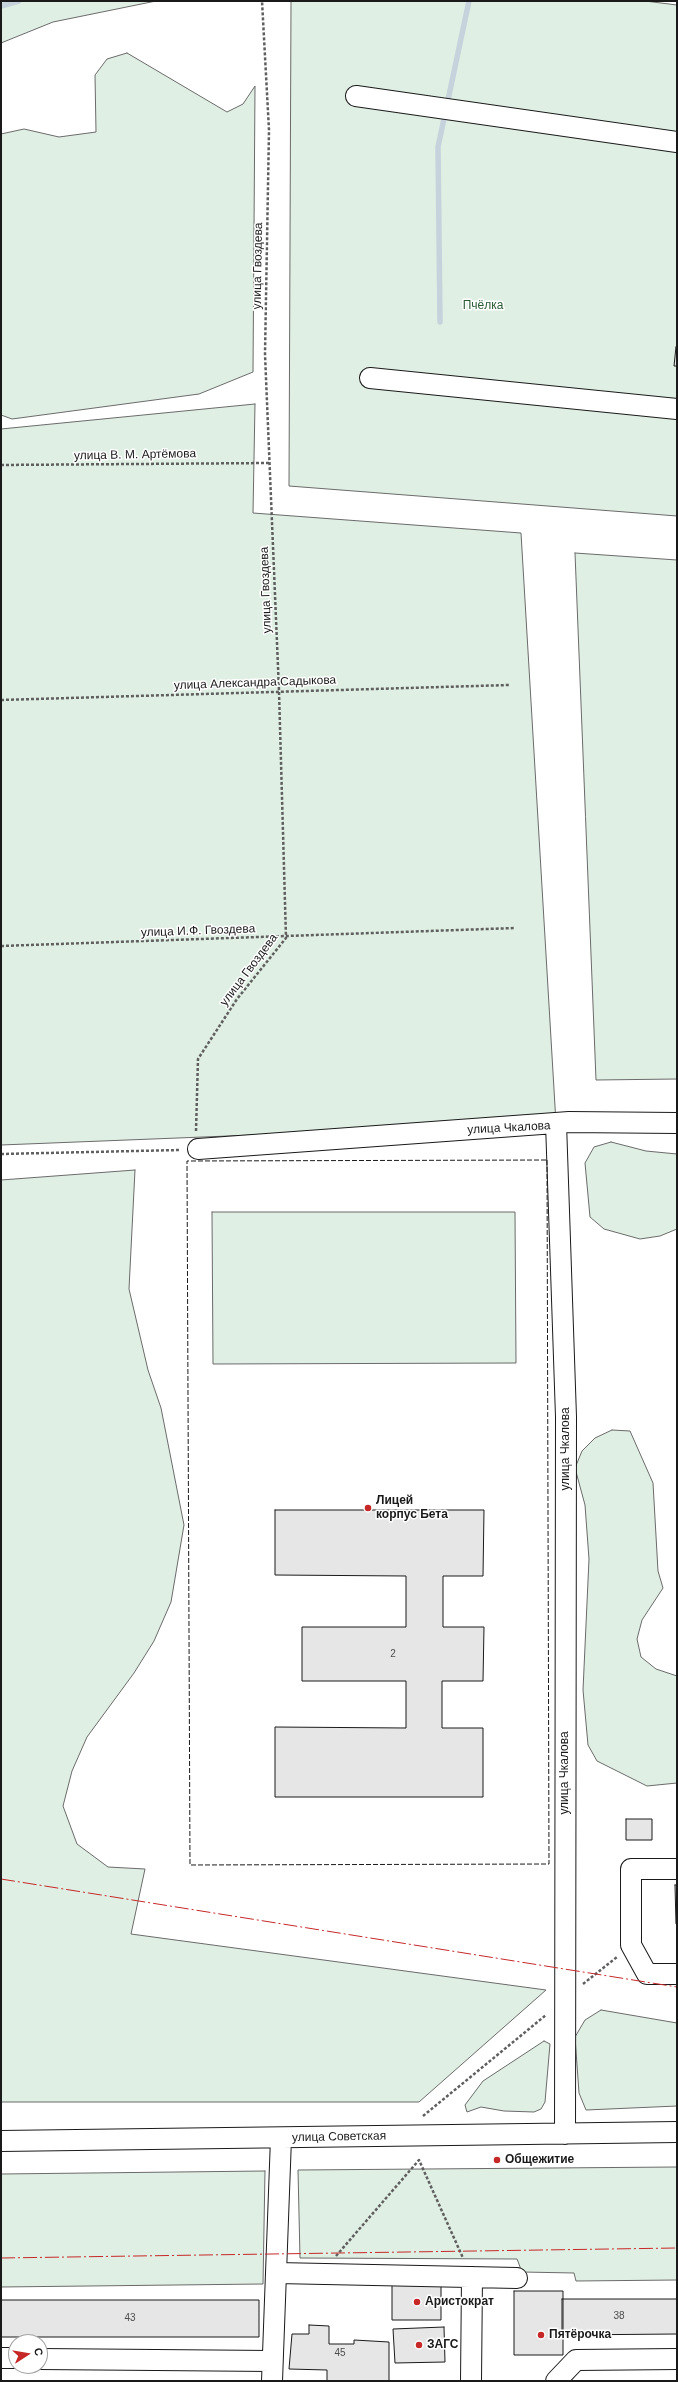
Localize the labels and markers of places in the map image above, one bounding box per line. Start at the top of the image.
place label: Лицей корпус Бета [376,1494,448,1522]
marker: Лицей корпус Бета [363,1503,373,1513]
place label: Общежитие [505,2153,574,2167]
marker: Общежитие [492,2155,502,2165]
place label: Аристократ [425,2295,494,2309]
marker: Аристократ [412,2297,422,2307]
place label: Пятёрочка [549,2328,611,2342]
marker: Пятёрочка [536,2330,546,2340]
place label: ЗАГС [427,2338,458,2352]
marker: ЗАГС [414,2340,424,2350]

